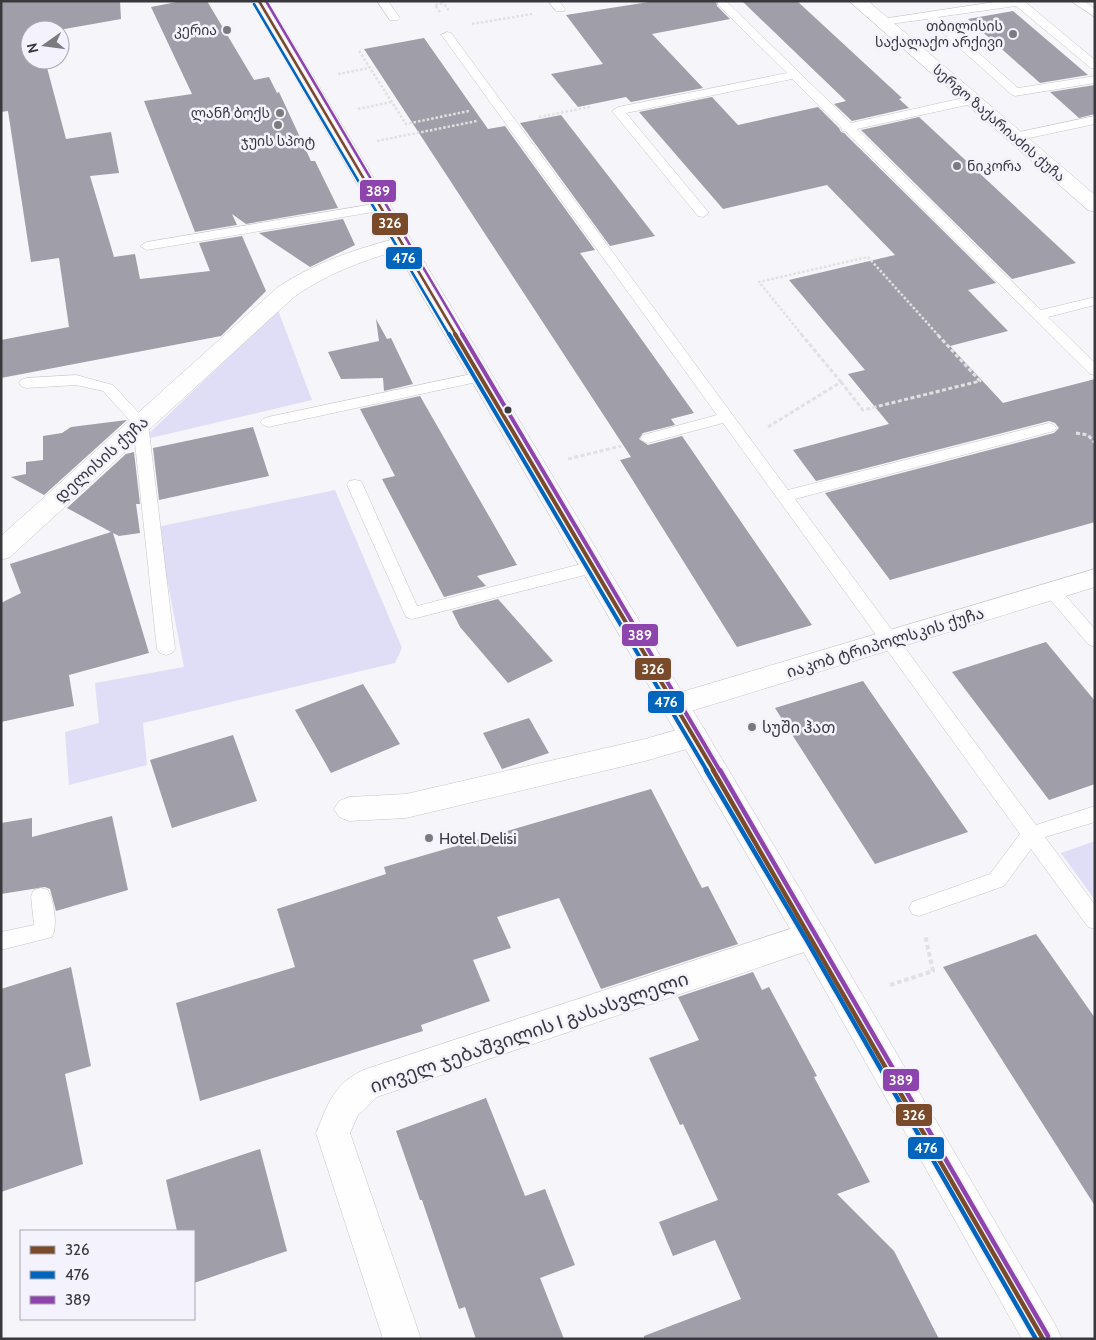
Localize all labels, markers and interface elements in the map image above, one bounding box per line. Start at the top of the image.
place label: თბილისის საქალაქო არქივი [875,17,1003,51]
north arrow [20,20,70,70]
place label: კერია [174,21,217,39]
marker: კერია [221,24,233,36]
marker: თბილისის საქალაქო არქივი [1007,28,1019,40]
text: N [22,41,42,55]
street label: სერგო ზაქარიაძის ქუჩა [929,61,1069,185]
place label: ლანჩ ბოქს [191,104,270,122]
marker: ლანჩ ბოქს [274,107,286,119]
marker: ჯუის სპოტ [272,119,284,131]
place label: ჯუის სპოტ [241,132,315,150]
place label: ნიკორა [967,157,1022,175]
marker: ნიკორა [951,160,963,172]
line badge: 389 [359,179,397,203]
text: 389 [366,182,390,200]
line badge: 326 [371,212,409,236]
text: 326 [379,214,402,232]
line badge: 476 [385,246,423,270]
text: 476 [392,249,416,267]
unlabelled marker [503,405,513,415]
street label: დელისის ქუჩა [51,412,153,507]
street label: იაკობ ტრიპოლსკის ქუჩა [784,603,987,683]
line badge: 389 [621,623,659,647]
text: 389 [628,626,652,644]
line badge: 326 [634,657,672,681]
text: 326 [642,660,665,678]
line badge: 476 [647,690,685,714]
text: 476 [654,693,678,711]
place label: სუში ჰათ [762,718,835,737]
marker: სუში ჰათ [746,721,758,733]
place label: Hotel Delisi [439,829,517,848]
marker: Hotel Delisi [423,832,435,844]
street label: იოველ ჯებაშვილის I გასასვლელი [367,967,692,1099]
line badge: 389 [882,1068,920,1092]
text: 389 [889,1071,913,1089]
line badge: 326 [895,1103,933,1127]
text: 326 [903,1106,926,1124]
line badge: 476 [907,1136,945,1160]
text: 476 [914,1139,938,1157]
legend [20,1230,195,1320]
text: 326 [65,1241,90,1259]
text: 476 [65,1266,89,1284]
text: 389 [65,1291,91,1309]

